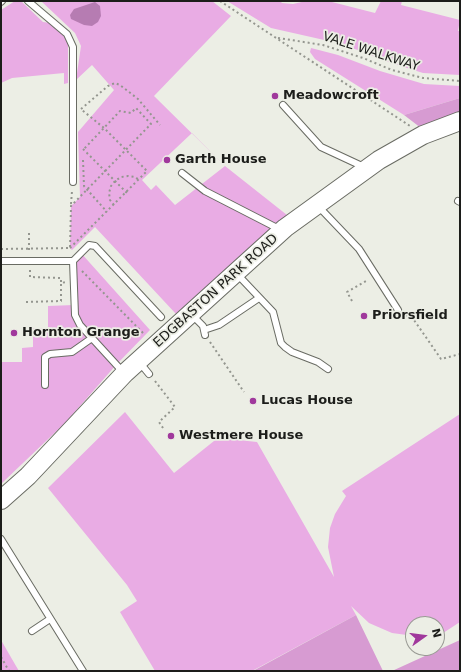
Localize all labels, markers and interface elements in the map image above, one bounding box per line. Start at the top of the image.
street label: VALE WALKWAY [321,29,421,75]
place label: Meadowcroft [283,88,379,104]
marker: Meadowcroft [270,91,280,101]
place label: Garth House [175,152,266,168]
marker: Garth House [162,155,172,165]
street label: EDGBASTON PARK ROAD [151,231,281,351]
place label: Priorsfield [372,308,448,324]
marker: Priorsfield [359,311,369,321]
place label: Hornton Grange [22,325,140,341]
marker: Hornton Grange [9,328,19,338]
place label: Lucas House [261,393,353,409]
marker: Lucas House [248,396,258,406]
place label: Westmere House [179,428,303,444]
marker: Westmere House [166,431,176,441]
north arrow [405,616,445,656]
text: N [429,627,444,639]

